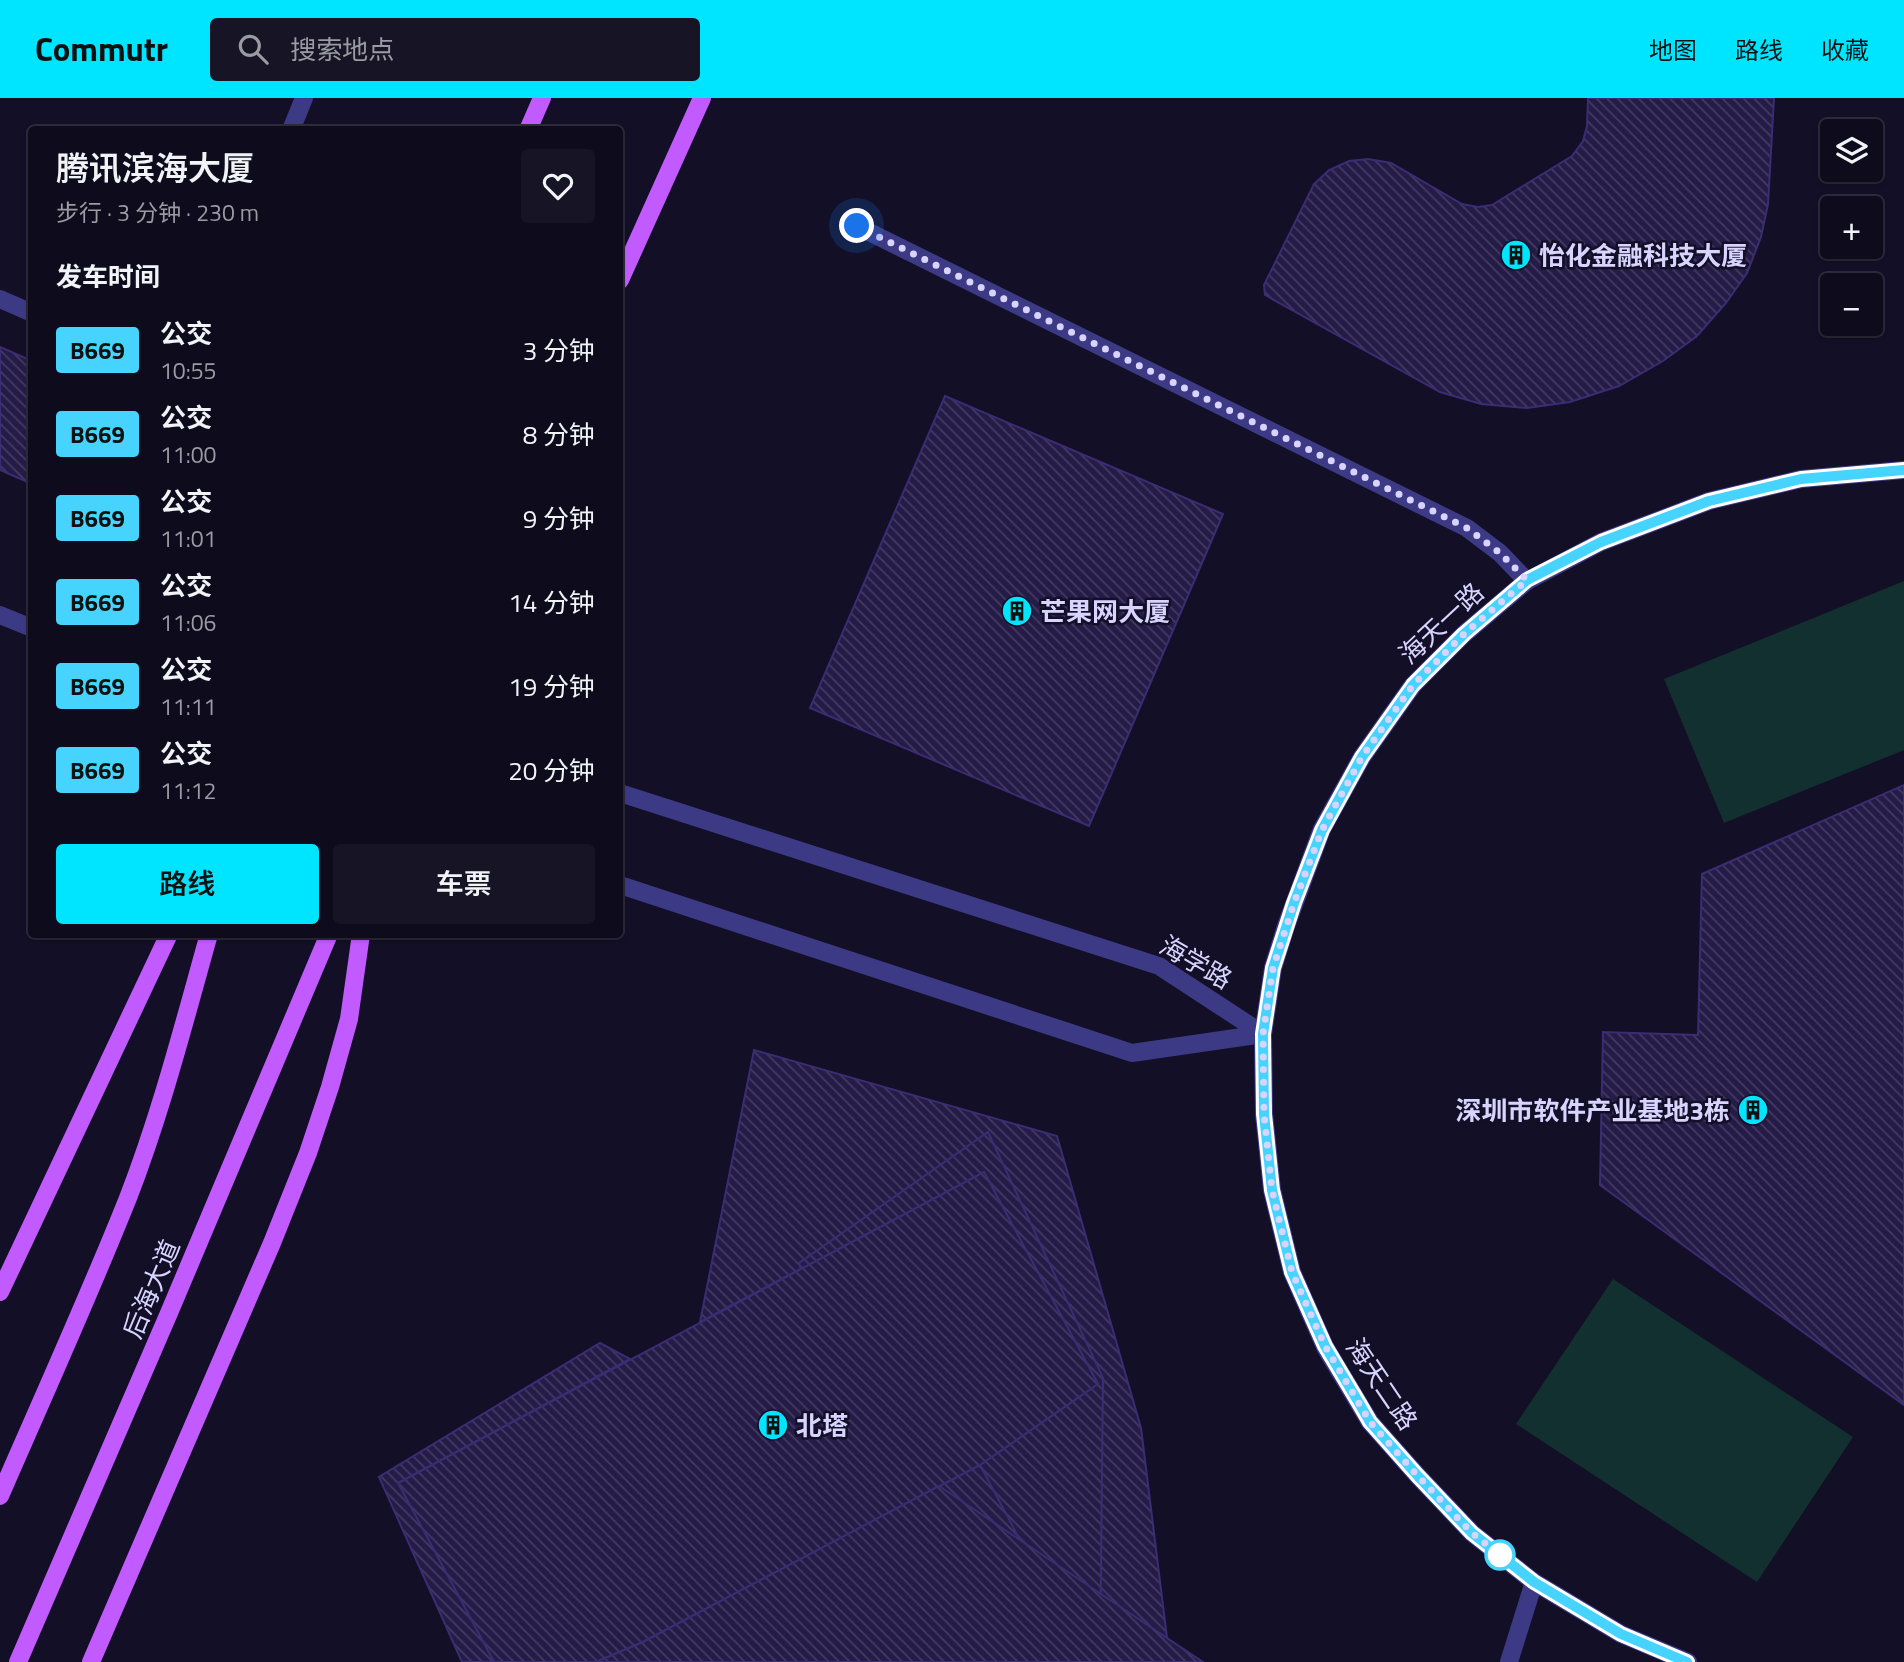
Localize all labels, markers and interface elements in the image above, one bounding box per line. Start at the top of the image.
search box [210,18,700,81]
text: Commutr [35,24,168,74]
icon: search [234,30,272,68]
text: 搜索地点 [290,30,394,69]
text: 地图 [1649,32,1697,68]
text: 路线 [1735,32,1783,68]
text: 收藏 [1821,32,1869,68]
map controls [1820,119,1883,336]
button: layers [1820,119,1883,182]
text: 腾讯滨海大厦 [56,143,254,193]
button: heart [521,149,595,223]
text: 步行 · 3 分钟 · 230 m [56,195,259,230]
button: + [1820,196,1883,259]
your location [839,208,874,243]
place label: 怡化金融科技大厦 [1539,236,1747,275]
building icon: 怡化金融科技大厦 [1499,238,1533,272]
text: 发车时间 [56,257,160,296]
button: − [1820,273,1883,336]
text: 公交 [160,314,212,353]
text: 3 分钟 [523,331,595,370]
text: B669 [70,332,125,368]
text: 10:55 [160,353,216,388]
text: 公交 [160,398,212,437]
text: 8 分钟 [523,415,595,454]
text: B669 [70,416,125,452]
text: 11:00 [160,437,216,472]
text: 公交 [160,482,212,521]
text: 9 分钟 [523,499,595,538]
text: B669 [70,500,125,536]
text: 11:01 [160,521,216,556]
text: 公交 [160,566,212,605]
street label: 海天一路 [1390,573,1492,673]
text: 14 分钟 [508,583,595,622]
text: B669 [70,584,125,620]
place label: 芒果网大厦 [1040,592,1170,631]
building icon: 芒果网大厦 [1000,594,1034,628]
text: 11:06 [160,605,216,640]
text: 公交 [160,650,212,689]
text: 19 分钟 [508,667,595,706]
text: B669 [70,668,125,704]
text: 11:11 [160,689,216,724]
text: 公交 [160,734,212,773]
text: 20 分钟 [508,751,595,790]
text: B669 [70,752,125,788]
text: 11:12 [160,773,216,808]
button: 路线 [56,844,319,924]
button: 车票 [333,844,595,924]
street label: 海学路 [1152,926,1240,998]
place label: 深圳市软件产业基地3栋 [1455,1091,1730,1130]
building icon: 深圳市软件产业基地3栋 [1736,1093,1770,1127]
street label: 后海大道 [113,1234,189,1344]
street label: 海天二路 [1337,1330,1427,1438]
place label: 北塔 [796,1406,848,1445]
building icon: 北塔 [756,1408,790,1442]
unlabelled marker [1485,1540,1515,1570]

